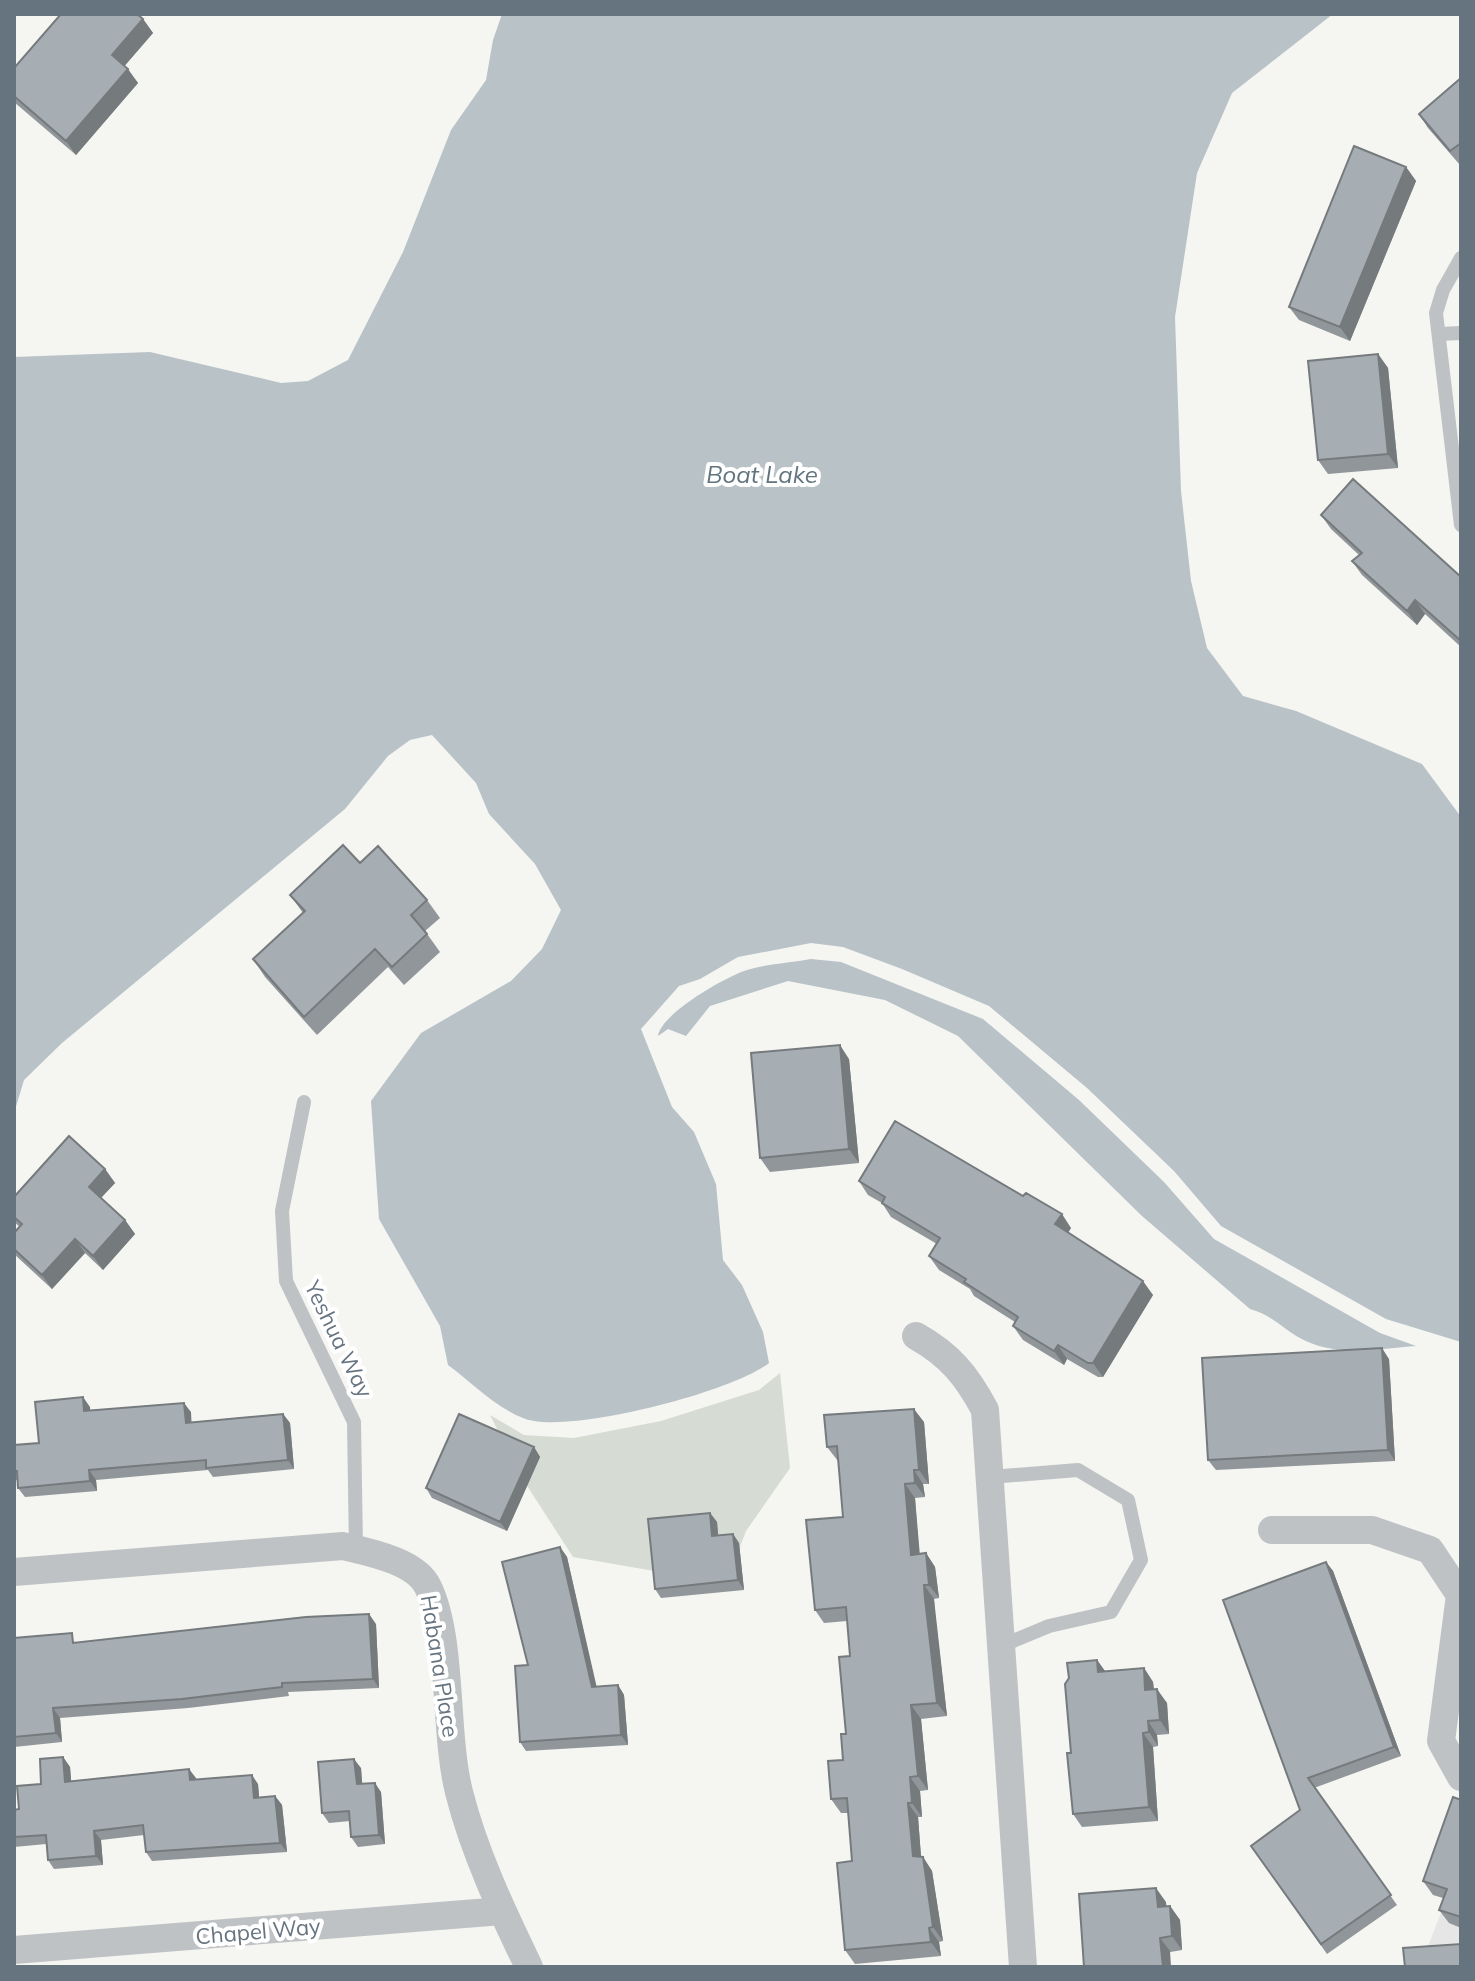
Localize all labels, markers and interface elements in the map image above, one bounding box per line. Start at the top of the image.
water label: Boat Lake [706,459,818,489]
street label: Yeshua Way [298,1275,380,1402]
street label: Habana Place [415,1593,465,1739]
street label: Chapel Way [194,1912,322,1950]

